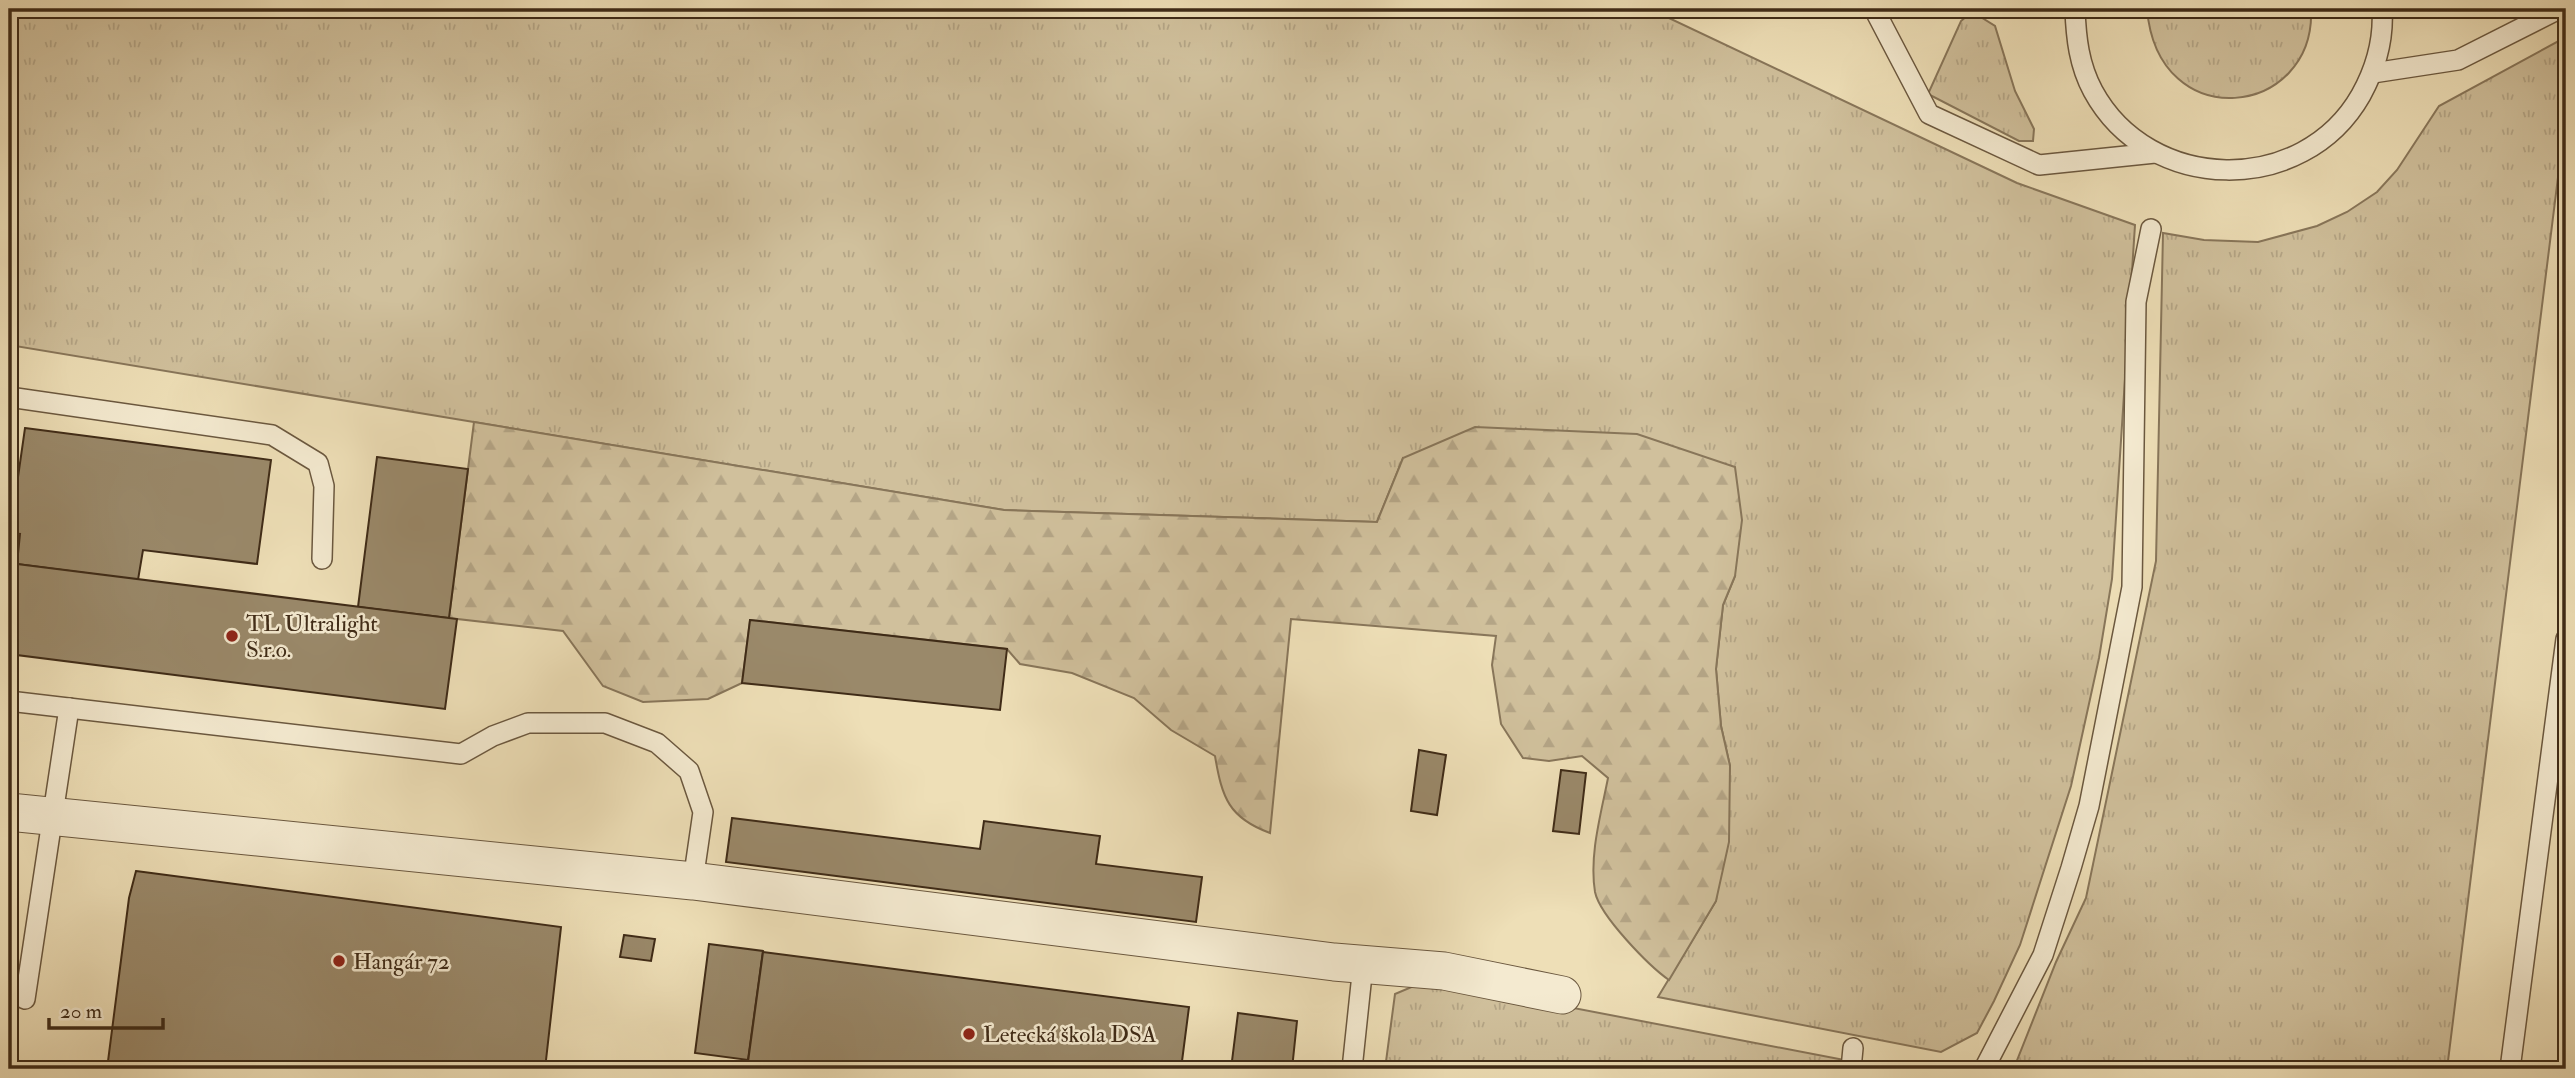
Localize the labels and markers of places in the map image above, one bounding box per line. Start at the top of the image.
place label: TL Ultralight S.r.o. [246,609,378,664]
marker: TL Ultralight S.r.o. [224,628,240,644]
place label: Hangár 72 [353,947,450,976]
marker: Hangár 72 [331,953,347,969]
place label: Letecká škola DSA [983,1020,1157,1049]
marker: Letecká škola DSA [961,1026,977,1042]

